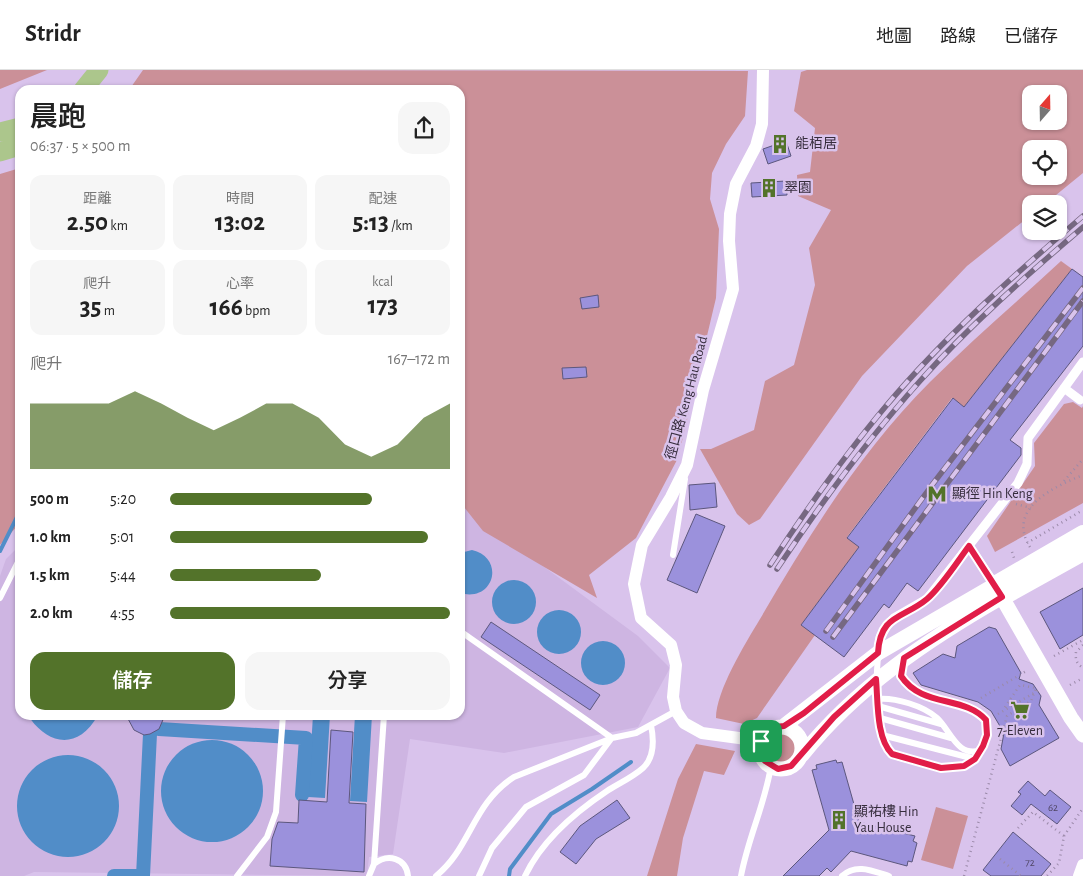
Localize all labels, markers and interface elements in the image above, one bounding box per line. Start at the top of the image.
text: Stridr [25,22,81,46]
text: 地圖 [876,28,912,46]
text: 路線 [940,28,976,46]
text: 已儲存 [1004,28,1058,46]
north arrow [1022,85,1068,130]
map controls [1022,85,1067,240]
button: share [398,102,450,154]
text: 晨跑 [30,104,86,132]
building icon: 能栢居 [769,133,791,155]
place label: 能栢居 [795,135,837,151]
text: 06:37 · 5 × 500 m [30,138,131,154]
button: locate [1022,140,1067,185]
building icon: 翠園 [758,177,780,199]
place label: 翠園 [784,180,812,195]
text: 距離 [83,192,111,206]
text: 時間 [226,192,254,206]
text: 配速 [369,192,397,206]
button: layers [1022,195,1067,240]
text: 2.50 [67,210,108,235]
text: 13:02 [215,210,265,235]
text: 5:13 [353,210,389,235]
text: km [108,219,128,233]
text: /km [389,219,413,233]
text: kcal [372,275,393,289]
text: 爬升 [83,277,111,291]
text: 心率 [226,277,254,291]
text: 173 [367,293,398,318]
text: 35 [80,295,101,320]
text: 166 [210,295,243,320]
text: m [101,304,115,318]
text: bpm [243,304,270,318]
street label: 徑口路 Keng Hau Road [663,334,710,461]
text: 167–172 m [388,351,450,367]
text: 爬升 [30,356,62,372]
metro station icon: 顯徑 Hin Keng [926,483,948,505]
place label: 顯徑 Hin Keng [952,486,1033,501]
text: 500 m [30,491,69,507]
text: 5:20 [110,491,136,507]
text: 1.0 km [30,529,71,545]
text: 5:01 [110,529,134,545]
text: 1.5 km [30,567,70,583]
text: 5:44 [110,567,136,583]
text: 2.0 km [30,605,73,621]
text: 4:55 [110,605,135,621]
button: 儲存 [30,652,235,710]
button: 分享 [245,652,450,710]
supermarket icon: 7-Eleven [1009,699,1031,721]
pin [740,720,782,762]
place label: 7-Eleven [997,724,1043,738]
icon: arrive [747,727,775,755]
house number: 62 [1048,802,1058,813]
place label: 顯祐樓 Hin Yau House [854,804,919,835]
building icon: 顯祐樓 Hin Yau House [828,809,850,831]
house number: 72 [1025,857,1035,868]

